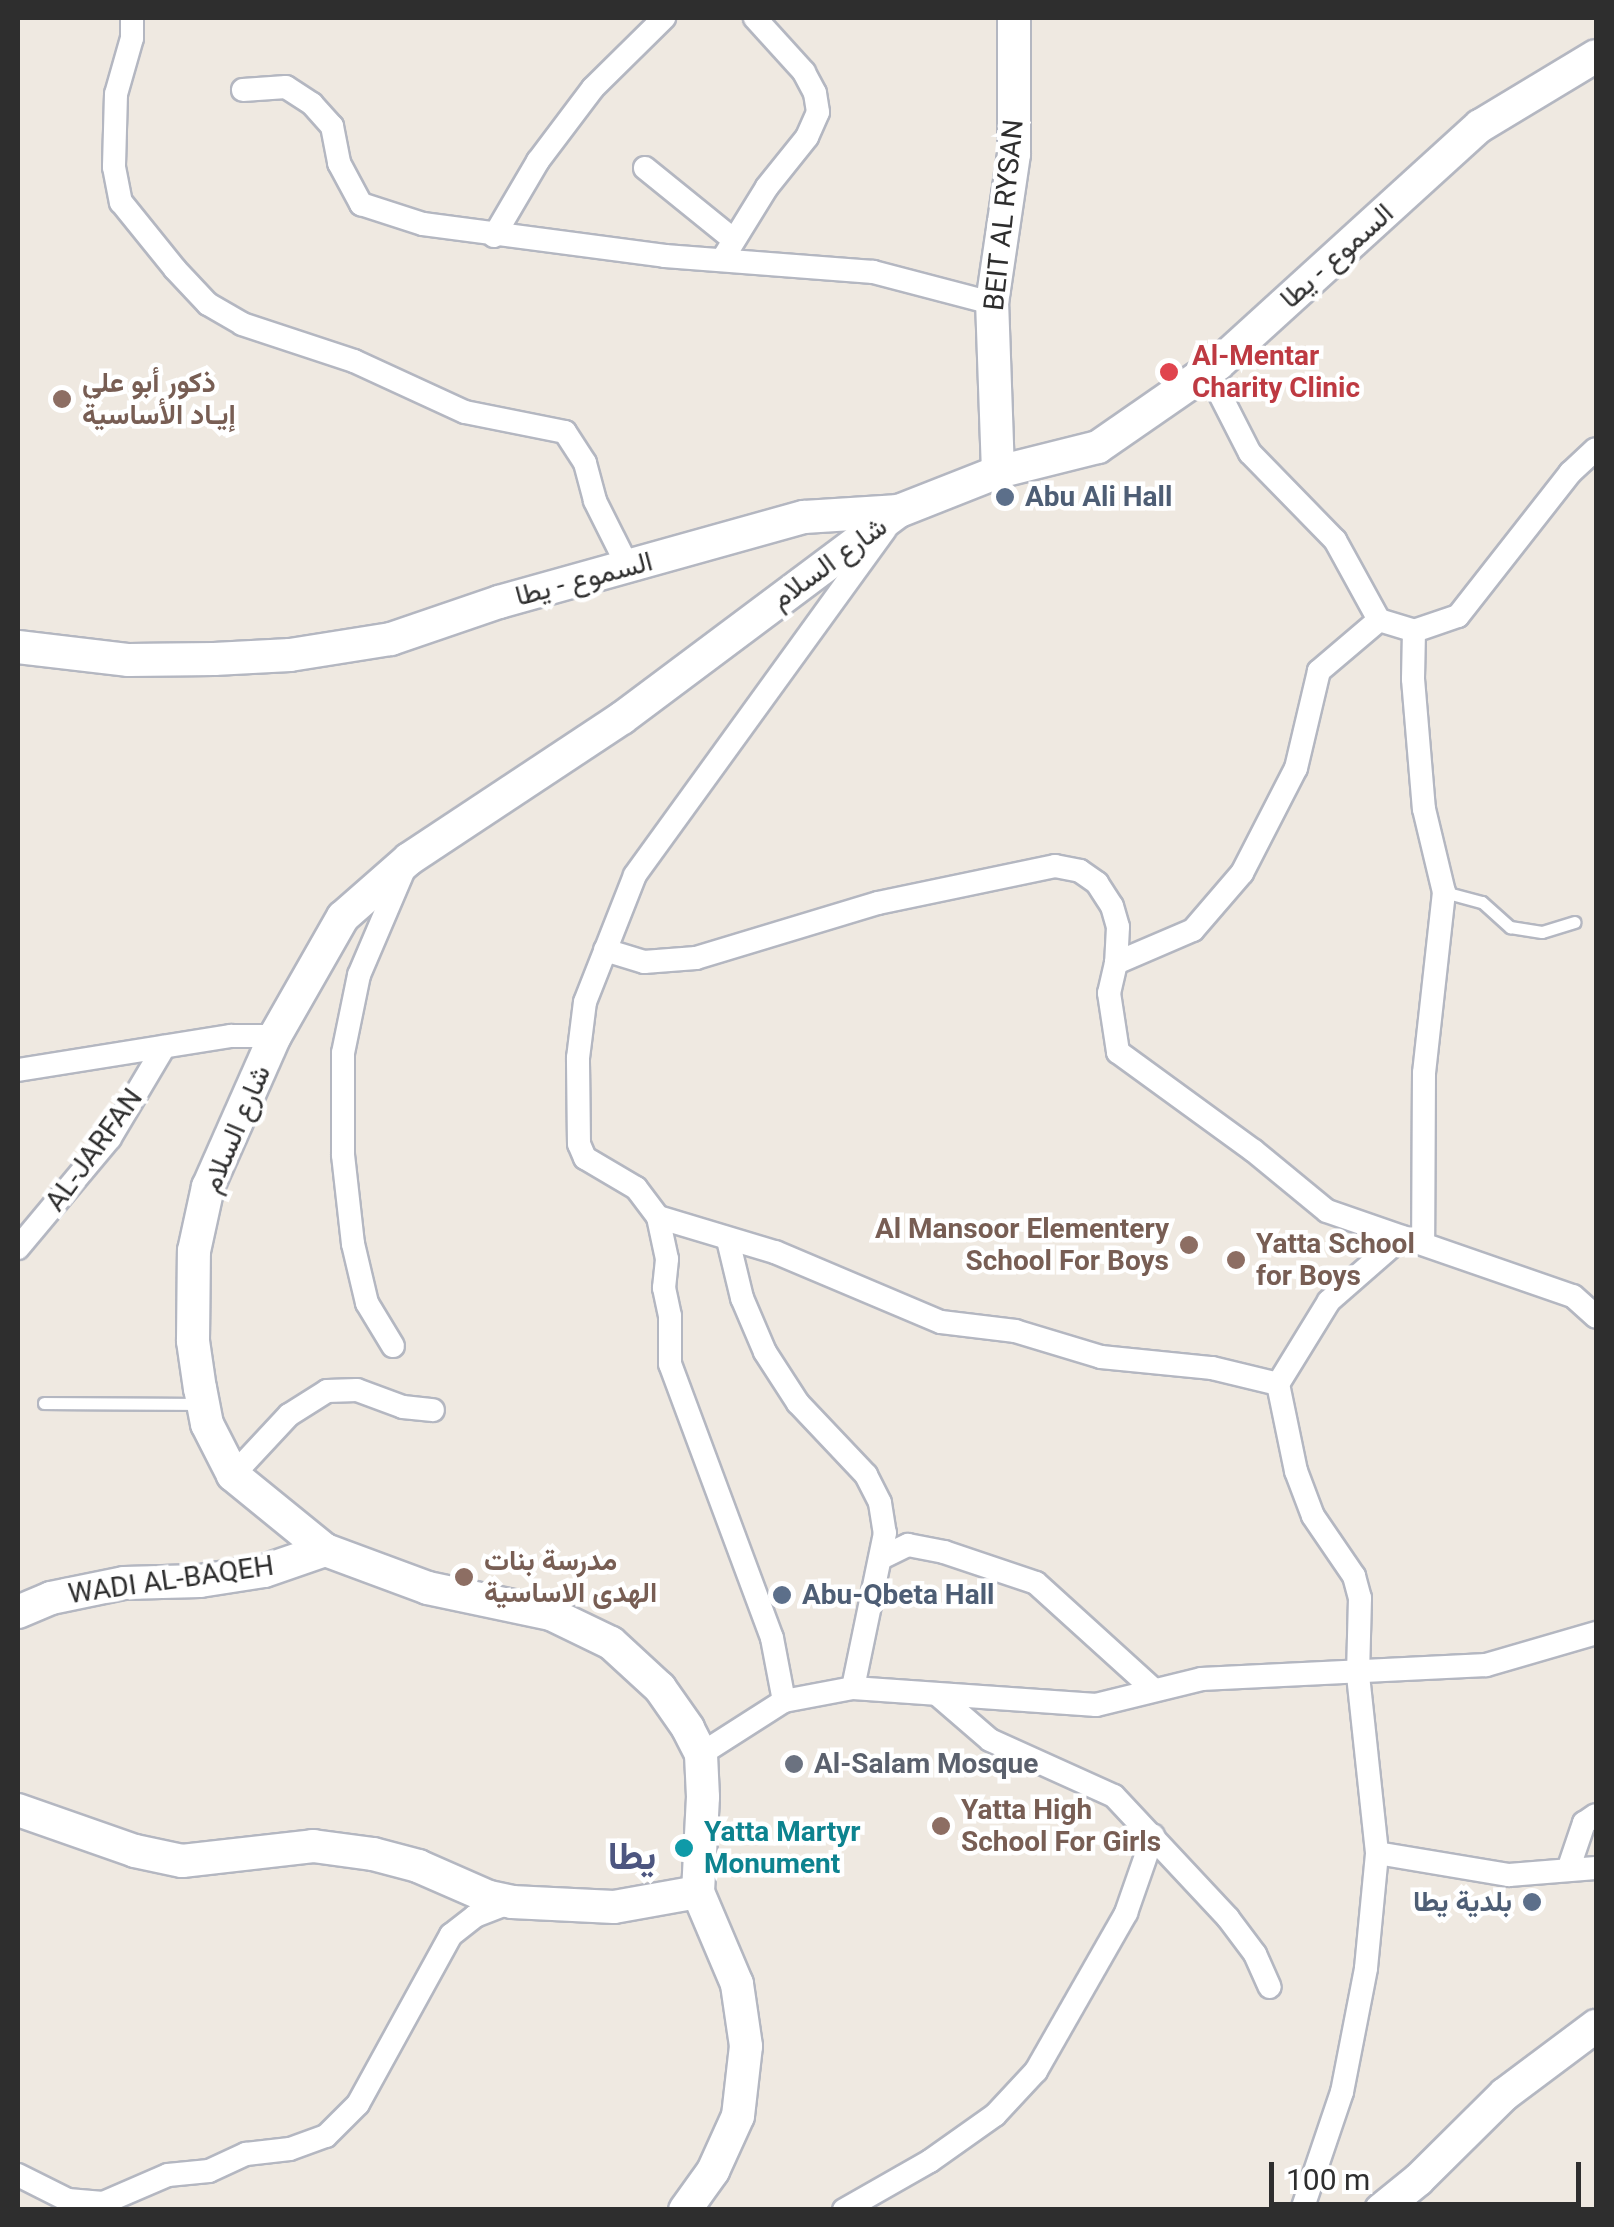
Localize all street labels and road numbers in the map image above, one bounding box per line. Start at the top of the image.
street label: BEIT AL RYSAN [977,117,1031,313]
street label: السموع - يطا [1274,196,1400,316]
street label: شارع السلام [765,510,893,616]
street label: السموع - يطا [512,545,656,613]
street label: شارع السلام [194,1060,278,1198]
street label: AL-JARFAN [38,1082,150,1218]
street label: WADI AL-BAQEH [66,1549,276,1611]

